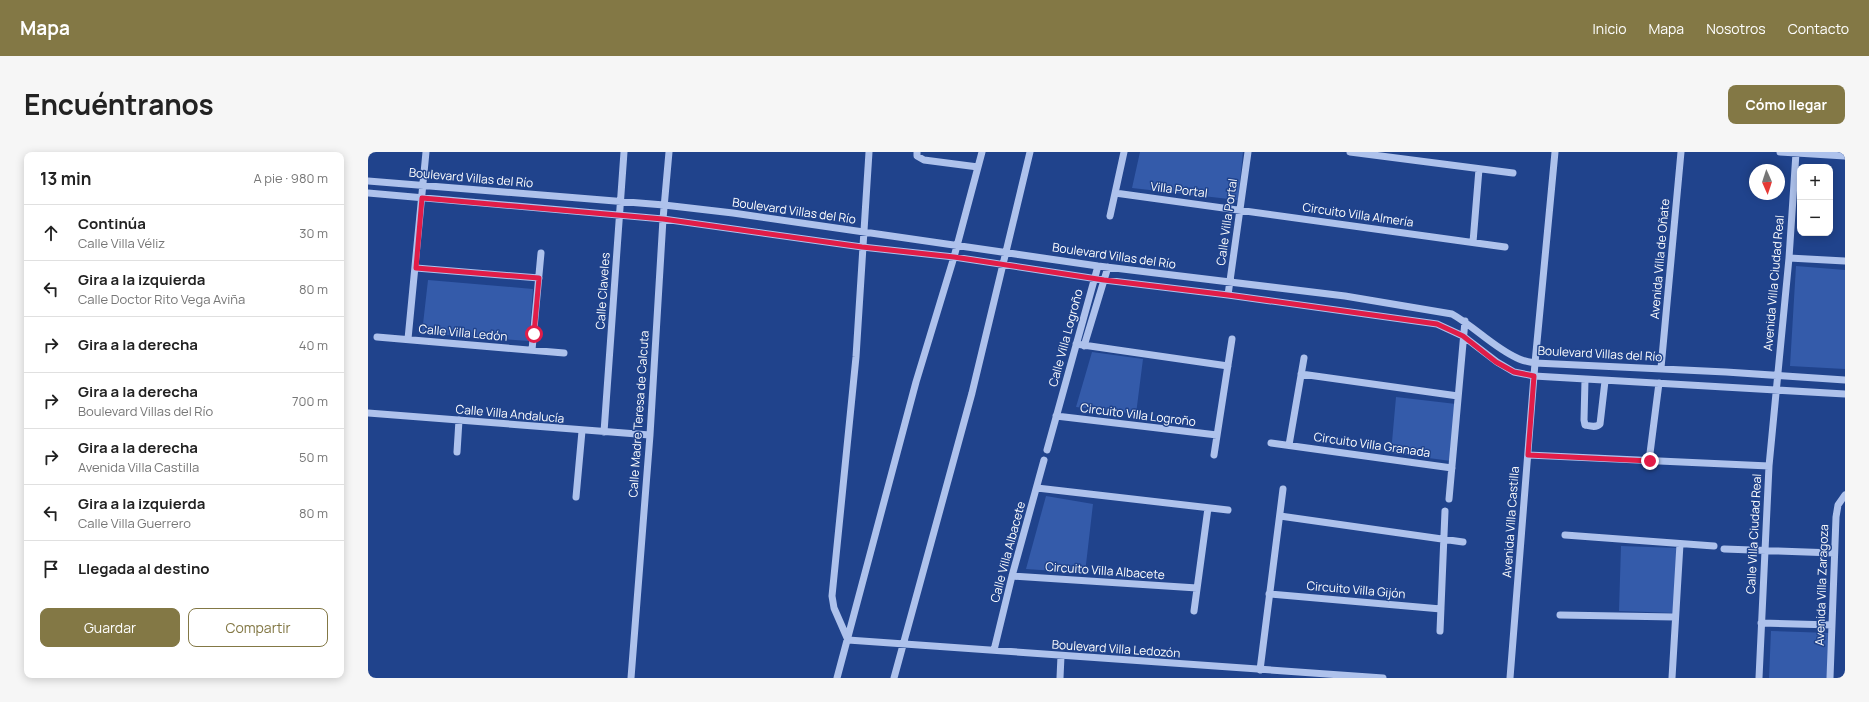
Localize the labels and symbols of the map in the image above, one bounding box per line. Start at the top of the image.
street label: Boulevard Villas del Río [408,164,534,191]
north arrow [1749,164,1785,200]
street label: Calle Villa Portal [1212,177,1241,267]
street label: Villa Portal [1150,178,1209,201]
street label: Boulevard Villas del Río [731,193,857,228]
street label: Circuito Villa Almería [1301,198,1415,231]
street label: Avenida Villa de Oñate [1646,198,1673,320]
street label: Avenida Villa Ciudad Real [1759,214,1788,352]
street label: Boulevard Villas del Río [1051,238,1177,273]
street label: Calle Claveles [591,252,614,330]
street label: Calle Villa Logroño [1044,287,1087,389]
street label: Calle Villa Ledón [418,320,508,345]
route start [525,325,543,343]
street label: Calle Madre Teresa de Calcuta [624,330,653,498]
street label: Boulevard Villas del Río [1537,342,1663,365]
street label: Circuito Villa Logroño [1079,399,1197,430]
street label: Calle Villa Andalucía [455,400,565,427]
street label: Circuito Villa Granada [1313,428,1431,461]
route end [1641,452,1659,470]
street label: Avenida Villa Castilla [1498,466,1523,578]
street label: Calle Villa Ciudad Real [1742,473,1765,595]
street label: Calle Villa Albacete [986,499,1029,604]
street label: Avenida Villa Zaragoza [1811,524,1832,646]
street label: Circuito Villa Albacete [1045,558,1165,583]
street label: Circuito Villa Gijón [1306,577,1406,602]
street label: Boulevard Villa Ledozón [1051,636,1181,661]

